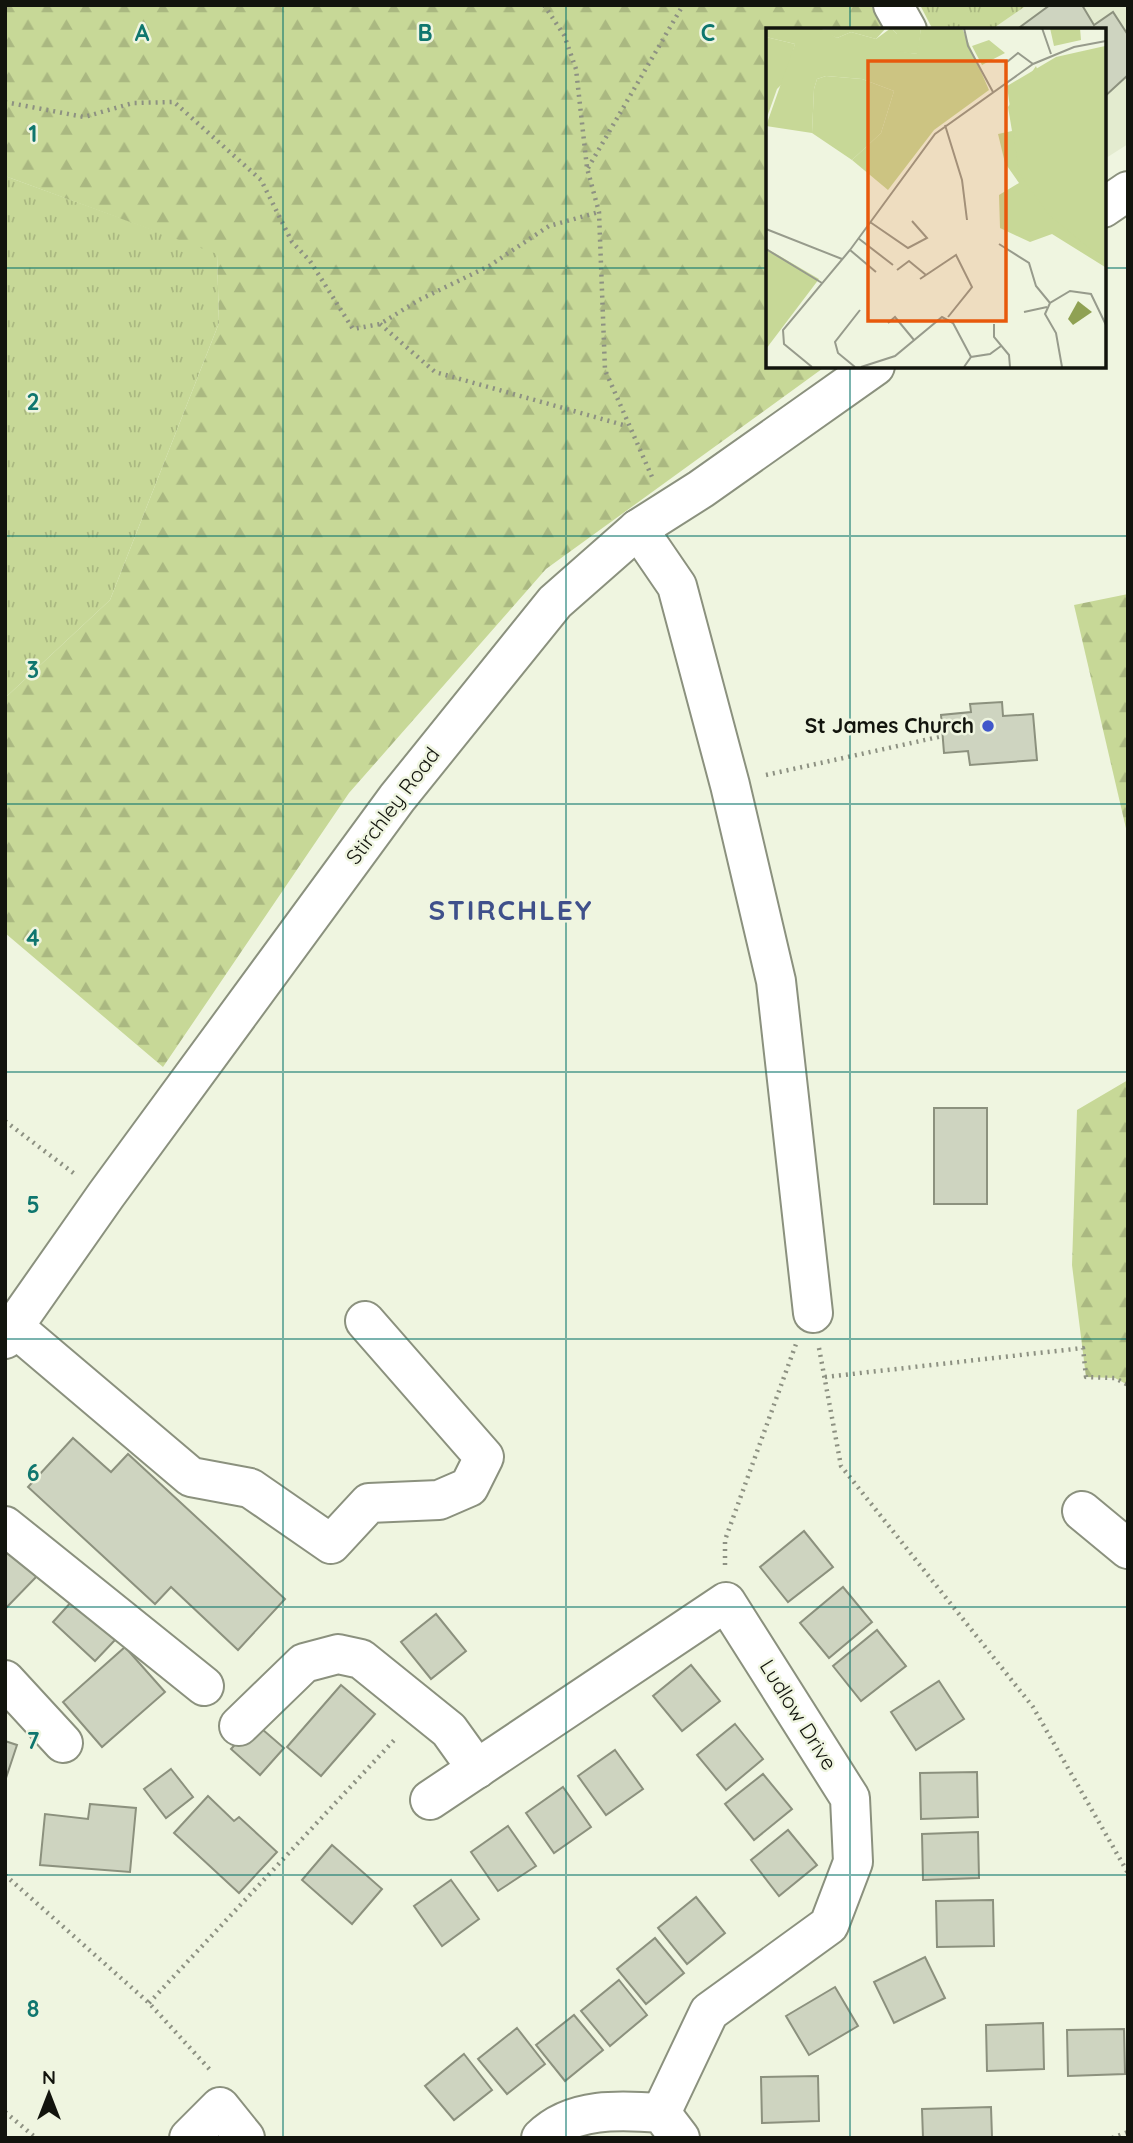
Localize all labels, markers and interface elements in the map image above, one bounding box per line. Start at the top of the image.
text: A [135,18,150,47]
text: B [417,18,433,47]
text: C [701,18,715,47]
inset map [766,28,1105,368]
text: 1 [29,119,37,148]
text: 2 [26,387,40,416]
text: 3 [27,655,39,684]
place label: St James Church [805,712,974,738]
marker: St James Church [980,718,996,734]
street label: Stirchley Road [340,742,445,869]
district label: STIRCHLEY [428,892,594,927]
text: 4 [26,923,40,952]
text: 5 [26,1190,40,1219]
text: 6 [27,1458,39,1487]
street label: Ludlow Drive [755,1654,843,1774]
text: 7 [27,1726,40,1755]
text: 8 [27,1994,39,2023]
north arrow [14,2059,84,2129]
text: N [42,2065,56,2089]

